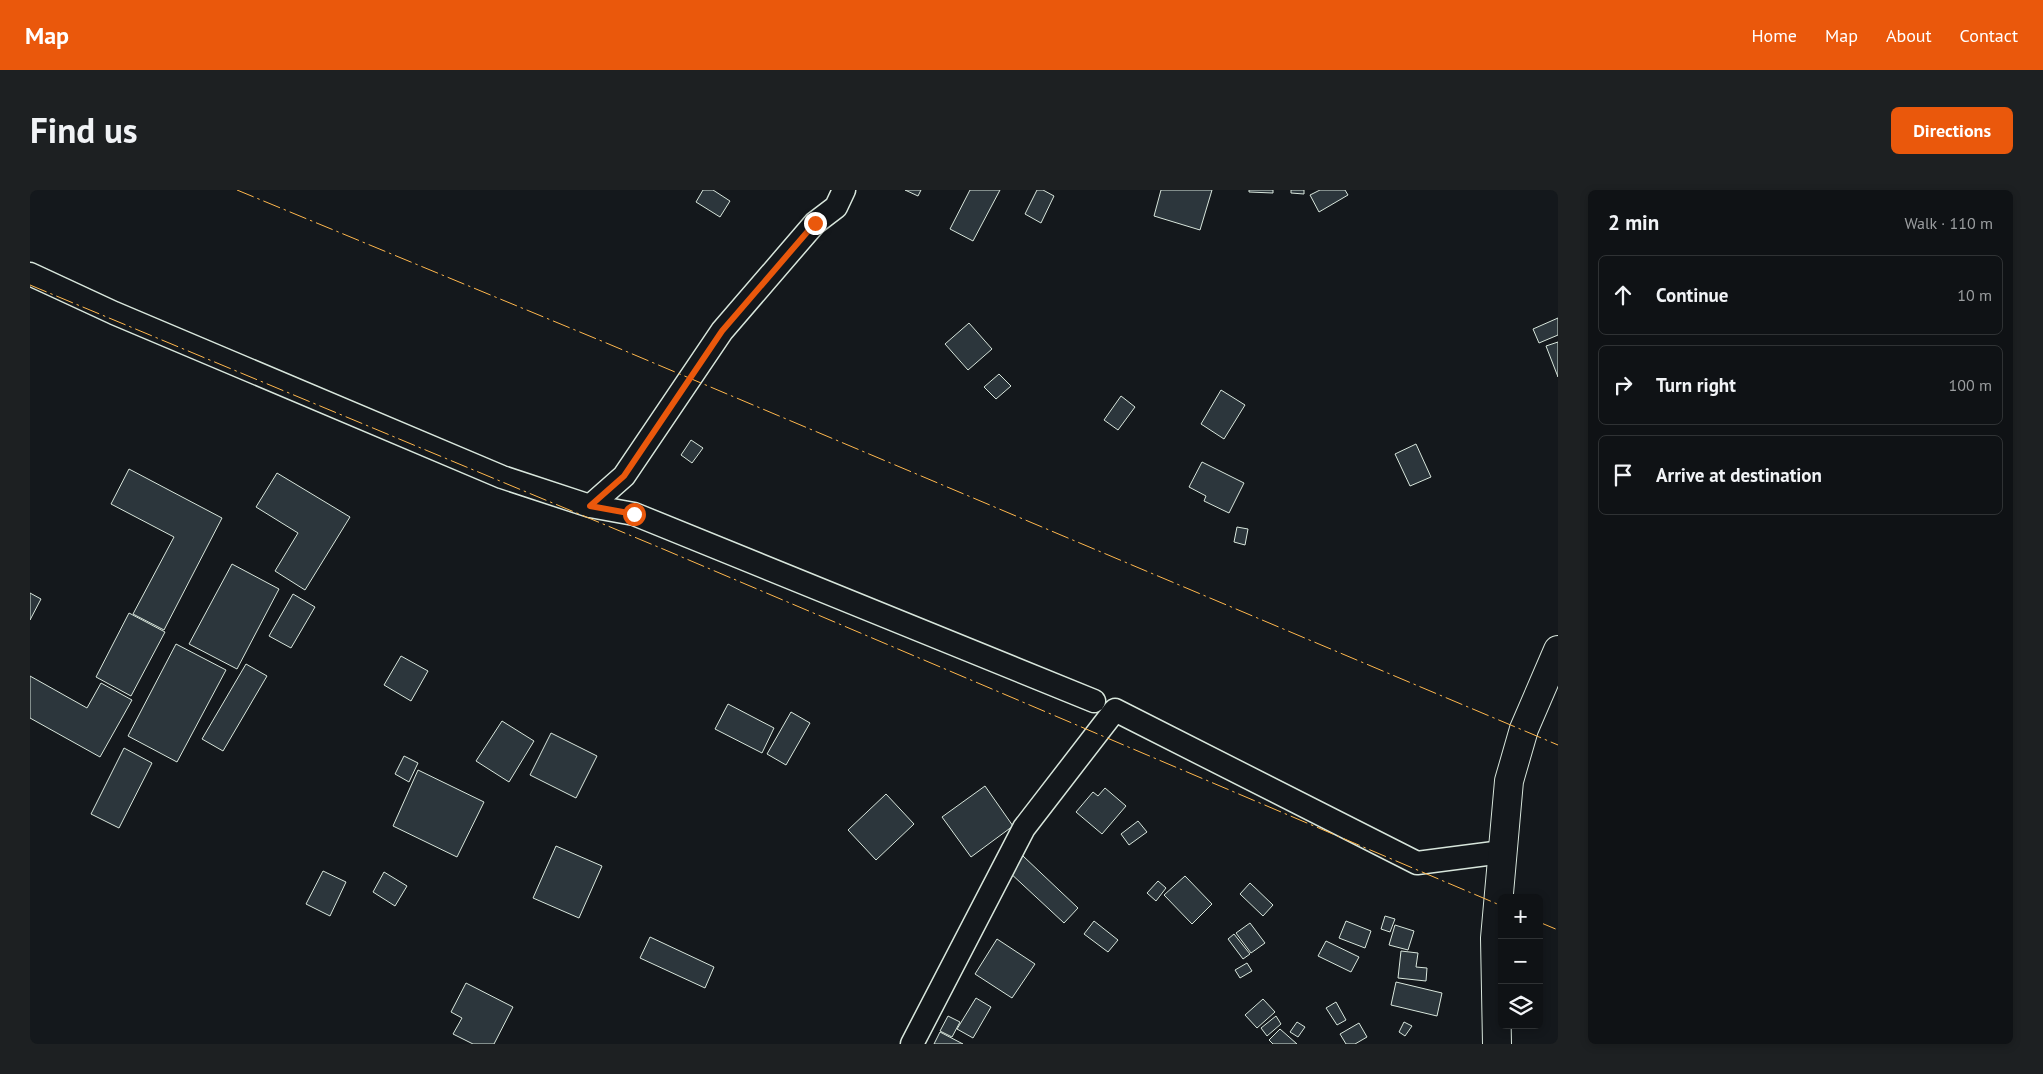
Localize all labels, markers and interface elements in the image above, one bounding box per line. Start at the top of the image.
text: Map [25,20,69,51]
text: Home [1751,24,1797,47]
text: Map [1825,24,1858,47]
text: About [1886,24,1932,47]
text: Contact [1960,24,2018,47]
text: Find us [30,107,138,153]
button: Directions [1891,107,2013,154]
text: 2 min [1608,209,1659,236]
route end [804,212,827,235]
text: Walk · 110 m [1904,213,1993,233]
icon: ahead [1609,281,1637,309]
text: Continue [1656,283,1728,307]
text: 10 m [1957,285,1992,305]
icon: right [1609,371,1637,399]
text: Turn right [1656,373,1736,397]
text: 100 m [1949,375,1992,395]
icon: arrive [1609,461,1637,489]
text: Arrive at destination [1656,463,1822,487]
route start [623,503,646,526]
map controls [1498,894,1543,1029]
button: + [1498,894,1543,939]
button: − [1498,939,1543,984]
button: layers [1498,984,1543,1029]

